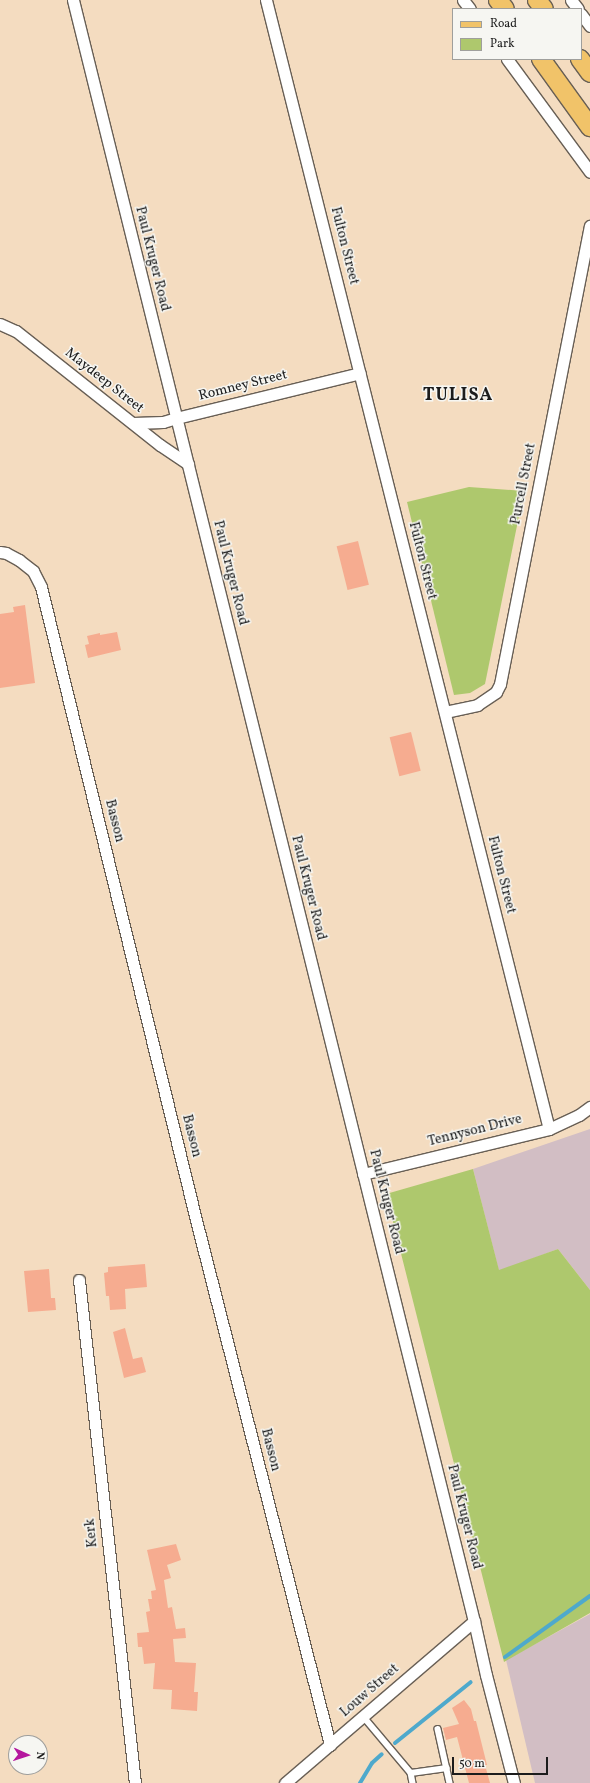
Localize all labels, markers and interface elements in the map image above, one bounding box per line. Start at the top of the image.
legend [452,8,582,60]
text: Road [490,16,517,32]
text: Park [490,36,515,52]
street label: Paul Kruger Road [131,205,173,313]
street label: Fulton Street [326,205,362,287]
street label: Maydeep Street [61,345,147,417]
street label: Romney Street [197,367,289,405]
district label: TULISA [423,385,493,407]
street label: Purcell Street [508,442,540,526]
street label: Paul Kruger Road [209,519,251,627]
street label: Fulton Street [404,520,440,602]
street label: Basson [101,798,127,844]
street label: Paul Kruger Road [287,834,329,942]
street label: Fulton Street [483,834,519,916]
street label: Tennyson Drive [426,1111,524,1151]
street label: Basson [178,1113,204,1159]
street label: Paul Kruger Road [365,1148,407,1256]
street label: Basson [257,1427,283,1473]
street label: Paul Kruger Road [443,1463,485,1571]
street label: Kerk [82,1518,102,1548]
street label: Louw Street [337,1661,403,1721]
north arrow [8,1735,48,1775]
scale bar [454,1749,550,1775]
text: N [32,1751,47,1760]
text: 50 m [459,1756,485,1772]

